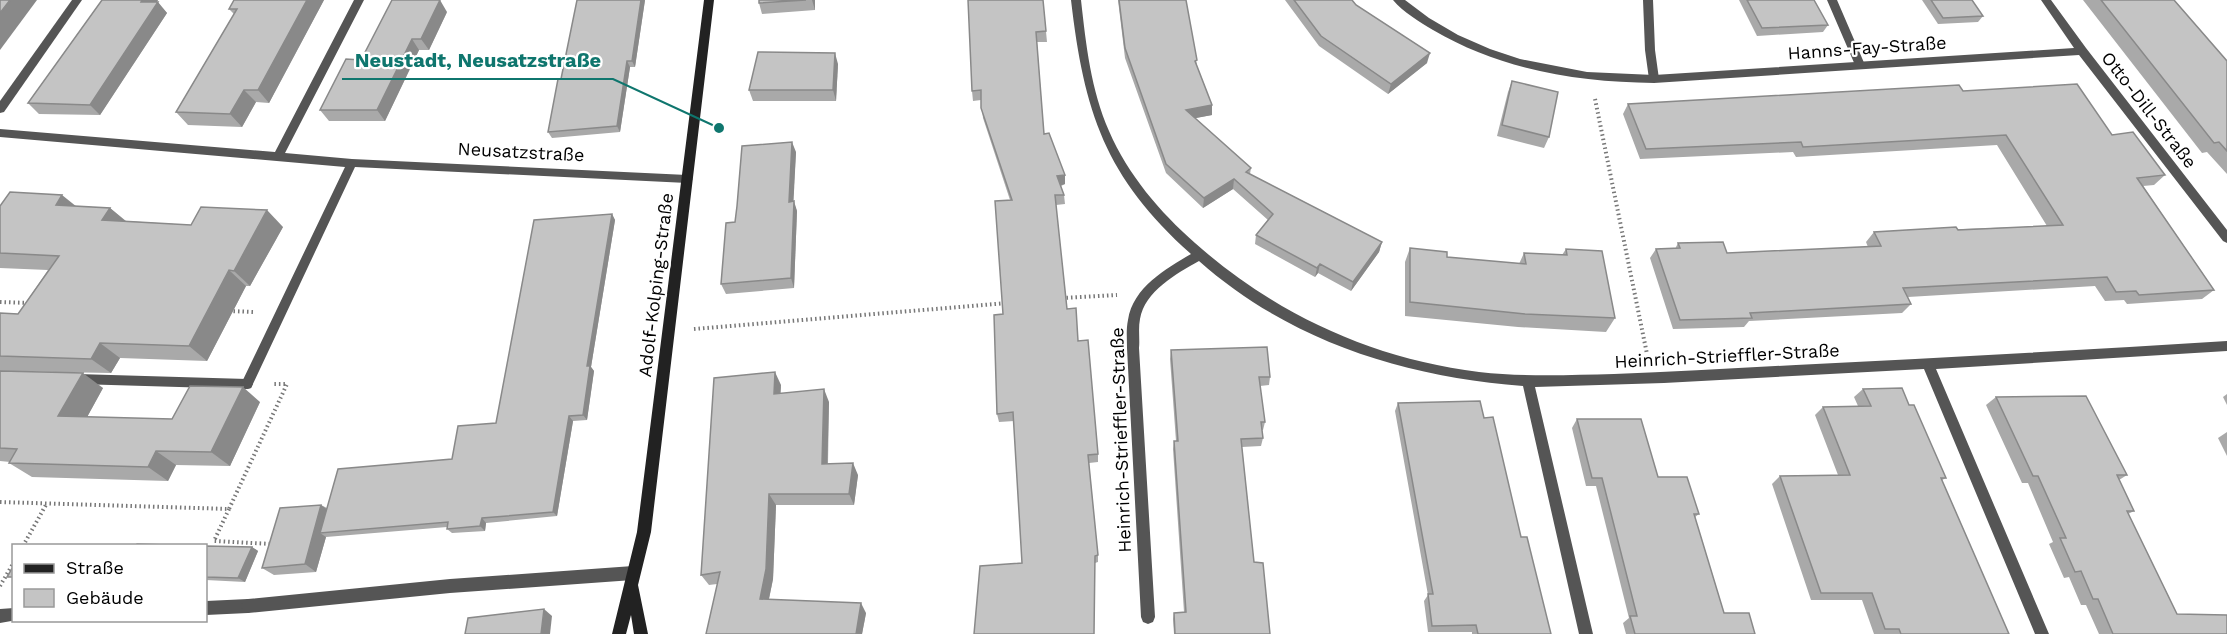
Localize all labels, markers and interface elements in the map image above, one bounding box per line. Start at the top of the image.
street label: Hanns-Fay-Straße [1787,31,1947,64]
callout: Neustadt, Neusatzstraße [342,41,613,79]
street label: Otto-Dill-Straße [2097,47,2201,172]
text: Neustadt, Neusatzstraße [355,48,601,72]
street label: Neusatzstraße [457,138,585,165]
street label: Adolf-Kolping-Straße [634,192,677,378]
street label: Heinrich-Strieffler-Straße [1106,327,1135,553]
street label: Heinrich-Strieffler-Straße [1614,339,1840,372]
legend [12,544,207,622]
text: Straße [66,557,124,578]
text: Gebäude [66,587,144,608]

